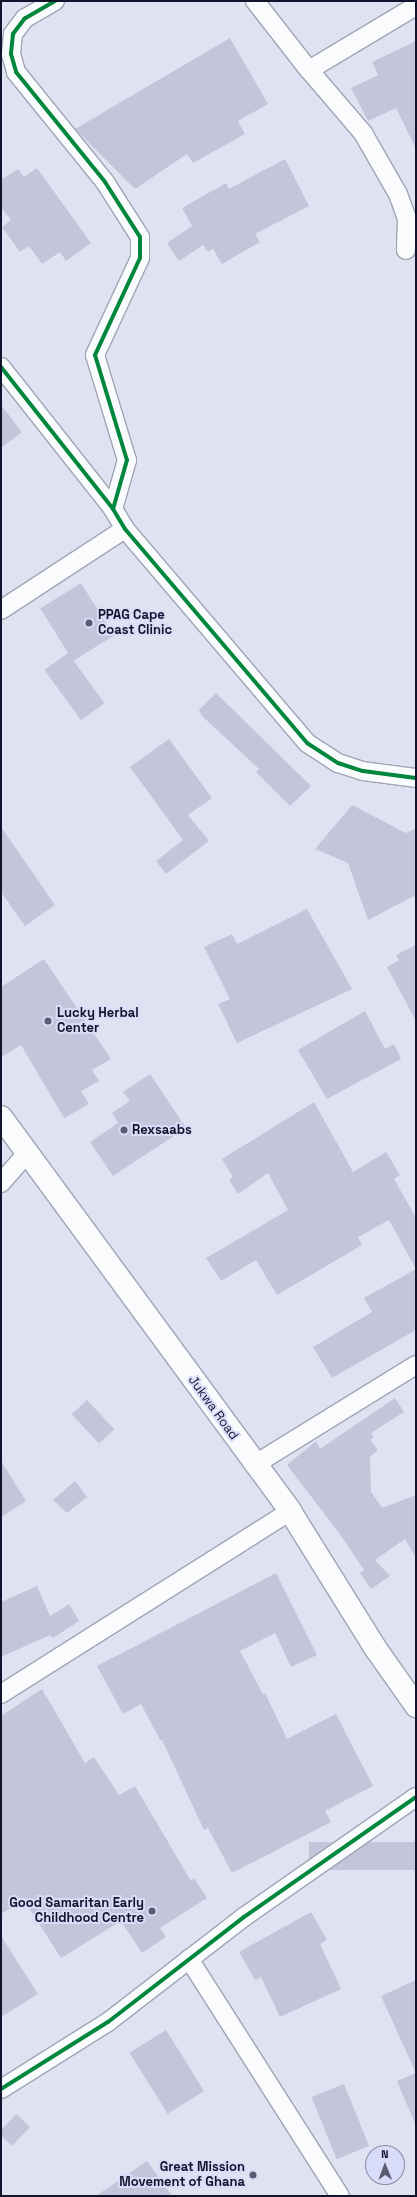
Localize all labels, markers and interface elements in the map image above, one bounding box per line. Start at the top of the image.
place label: PPAG Cape Coast Clinic [98,608,172,639]
marker: PPAG Cape Coast Clinic [83,617,95,629]
place label: Lucky Herbal Center [57,1006,139,1037]
marker: Lucky Herbal Center [42,1015,54,1027]
place label: Rexsaabs [132,1122,192,1138]
marker: Rexsaabs [119,1125,129,1135]
street label: Jukwa Road [185,1373,241,1443]
place label: Good Samaritan Early Childhood Centre [9,1896,144,1927]
marker: Good Samaritan Early Childhood Centre [147,1906,157,1916]
north arrow [365,2145,405,2185]
text: N [381,2147,389,2161]
place label: Great Mission Movement of Ghana [119,2160,245,2191]
marker: Great Mission Movement of Ghana [248,2170,258,2180]

